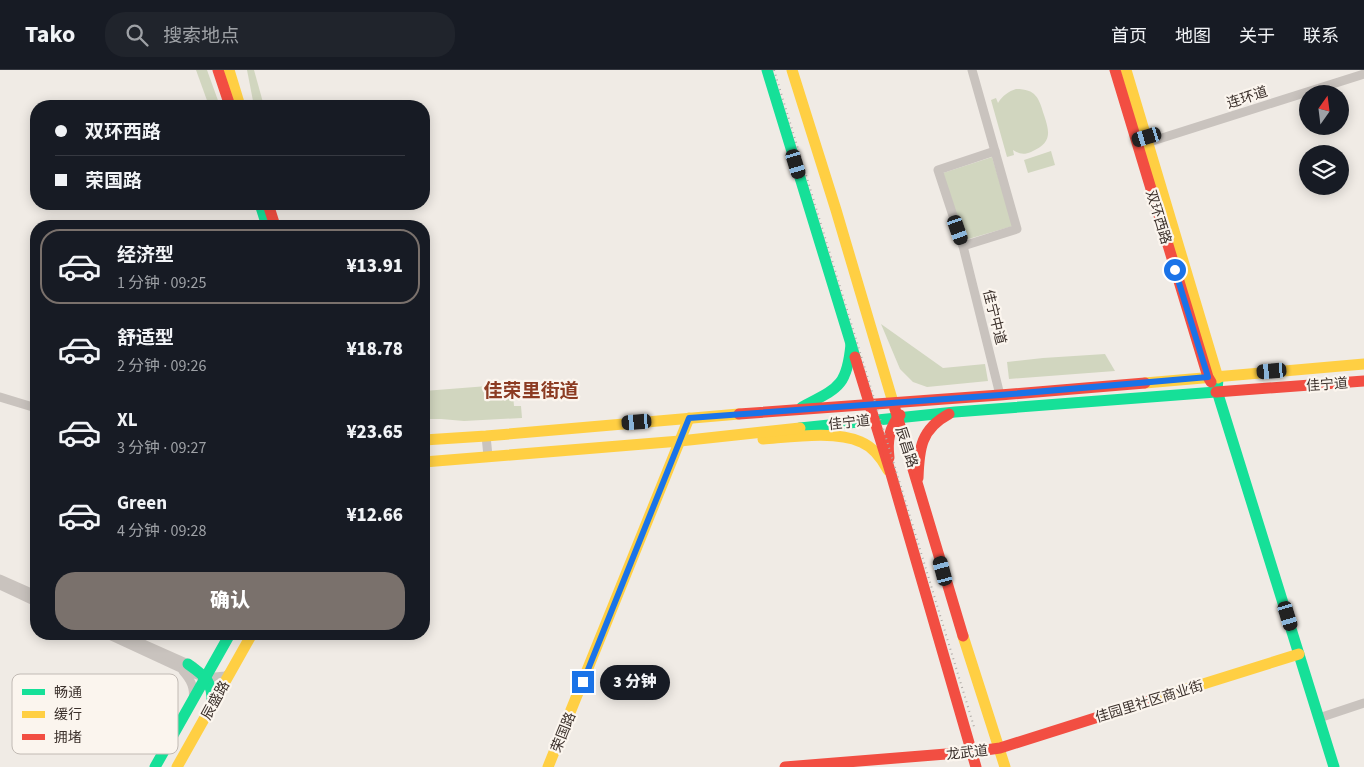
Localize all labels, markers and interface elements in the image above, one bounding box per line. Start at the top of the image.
search box [105,12,455,57]
text: Tako [25,17,75,52]
icon: search [123,21,151,49]
text: 搜索地点 [163,23,239,50]
text: 首页 [1111,24,1147,49]
text: 地图 [1175,24,1211,49]
text: 关于 [1239,24,1275,49]
text: 联系 [1303,24,1339,49]
street label: 连环道 [1224,82,1270,114]
north arrow [1299,85,1349,135]
map controls [1299,85,1349,195]
text: 双环西路 [85,119,161,146]
car [1130,125,1163,149]
button: layers [1299,145,1349,195]
car [784,147,807,181]
text: 荣国路 [85,168,142,195]
street label: 双环西路 [1140,188,1176,247]
car [946,213,969,247]
text: 经济型 [117,242,174,269]
icon: car [57,244,102,289]
text: ¥13.91 [346,253,403,280]
route start [1164,259,1186,281]
text: 1 分钟 · 09:25 [117,272,206,294]
street label: 佳宁中道 [978,288,1011,347]
text: 舒适型 [117,325,174,352]
icon: car [57,327,102,372]
text: ¥18.78 [346,336,403,363]
text: 2 分钟 · 09:26 [117,355,206,377]
car [1256,362,1287,380]
street label: 佳宁道 [1305,374,1349,396]
district label: 佳荣里街道 [483,378,579,405]
text: XL [117,407,138,434]
icon: car [57,410,102,455]
street label: 佳宁道 [827,411,871,435]
car [621,413,652,431]
text: ¥23.65 [346,419,403,446]
street label: 辰昌路 [890,424,922,470]
text: 3 分钟 · 09:27 [117,437,206,459]
text: Green [117,490,167,517]
icon: car [57,493,102,538]
text: ¥12.66 [346,502,403,529]
text: 4 分钟 · 09:28 [117,520,206,542]
car [931,555,954,587]
button: 确认 [55,572,405,630]
car [1276,599,1299,633]
callout: 3 分钟 [600,664,670,700]
route end [572,671,594,693]
text: 3 分钟 [613,671,657,693]
legend [12,674,178,754]
street label: 佳园里社区商业街 [1093,676,1206,728]
street label: 辰盛路 [197,677,235,724]
text: 畅通 [54,683,82,703]
text: 缓行 [54,705,82,725]
street label: 荣国路 [547,709,581,756]
text: 拥堵 [54,728,82,748]
street label: 龙武道 [945,741,989,765]

